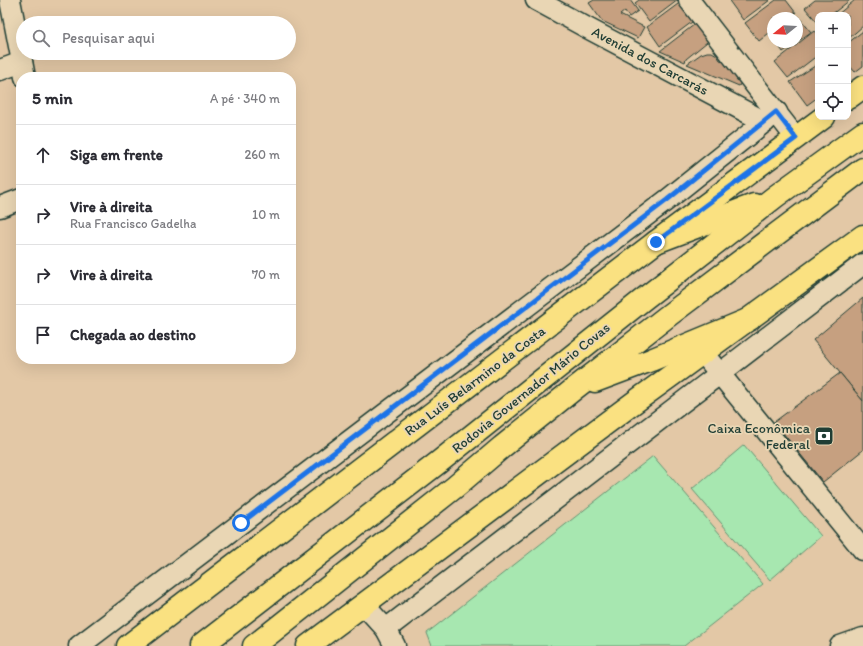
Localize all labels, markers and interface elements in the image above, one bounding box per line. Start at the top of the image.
north arrow [767,12,803,48]
map controls [815,12,851,120]
button: + [815,12,851,48]
search box [16,16,296,60]
street label: Avenida dos Carcarás [589,23,711,99]
icon: search [30,27,52,49]
text: Pesquisar aqui [62,29,155,47]
button: − [815,48,851,84]
button: locate [815,84,851,120]
text: 5 min [32,88,72,108]
text: A pé · 340 m [210,91,280,106]
icon: ahead [32,144,54,166]
text: Siga em frente [70,146,163,164]
text: 260 m [244,147,280,162]
text: Vire à direita [70,198,153,216]
icon: right [32,204,54,226]
text: 10 m [252,207,280,222]
text: Rua Francisco Gadelha [70,216,196,231]
route end [647,233,665,251]
icon: right [32,264,54,286]
text: Vire à direita [70,266,153,284]
text: 70 m [252,267,280,282]
street label: Rodovia Governador Mário Covas [449,319,613,457]
street label: Rua Luís Belarmino da Costa [401,322,549,440]
icon: arrive [32,324,54,346]
text: Chegada ao destino [70,326,196,344]
place label: Caixa Econômica Federal [707,420,811,453]
bank icon: Caixa Econômica Federal [813,425,835,447]
route start [232,514,250,532]

